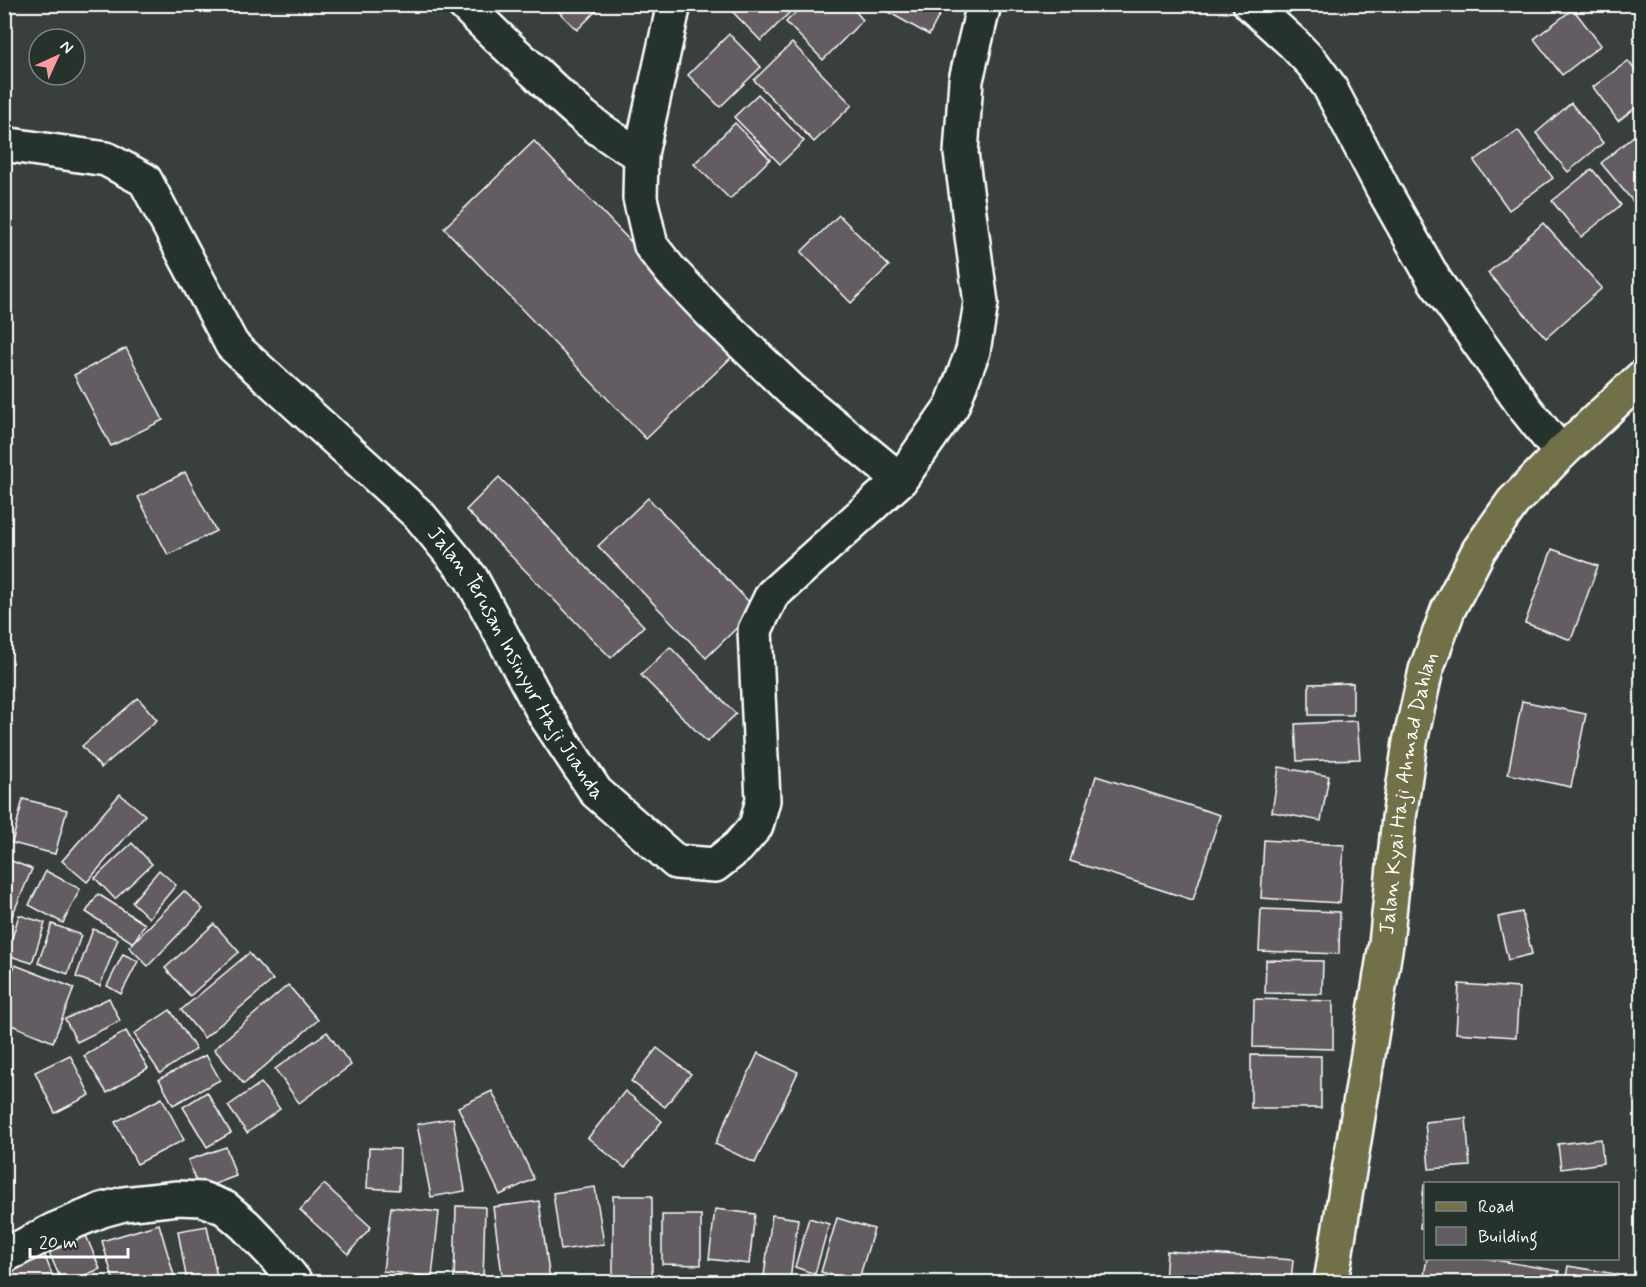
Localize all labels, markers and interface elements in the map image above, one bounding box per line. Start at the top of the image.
north arrow [27,27,87,87]
text: N [55,36,78,59]
street label: Jalan Terusan Insinyur Haji Juanda [421,521,609,806]
street label: Jalan Kyai Haji Ahmad Dahlan [1373,648,1446,936]
legend [1424,1182,1619,1260]
text: Road [1478,1195,1514,1219]
scale bar [30,1221,128,1259]
text: Building [1478,1225,1538,1251]
text: 20 m [39,1231,77,1255]

